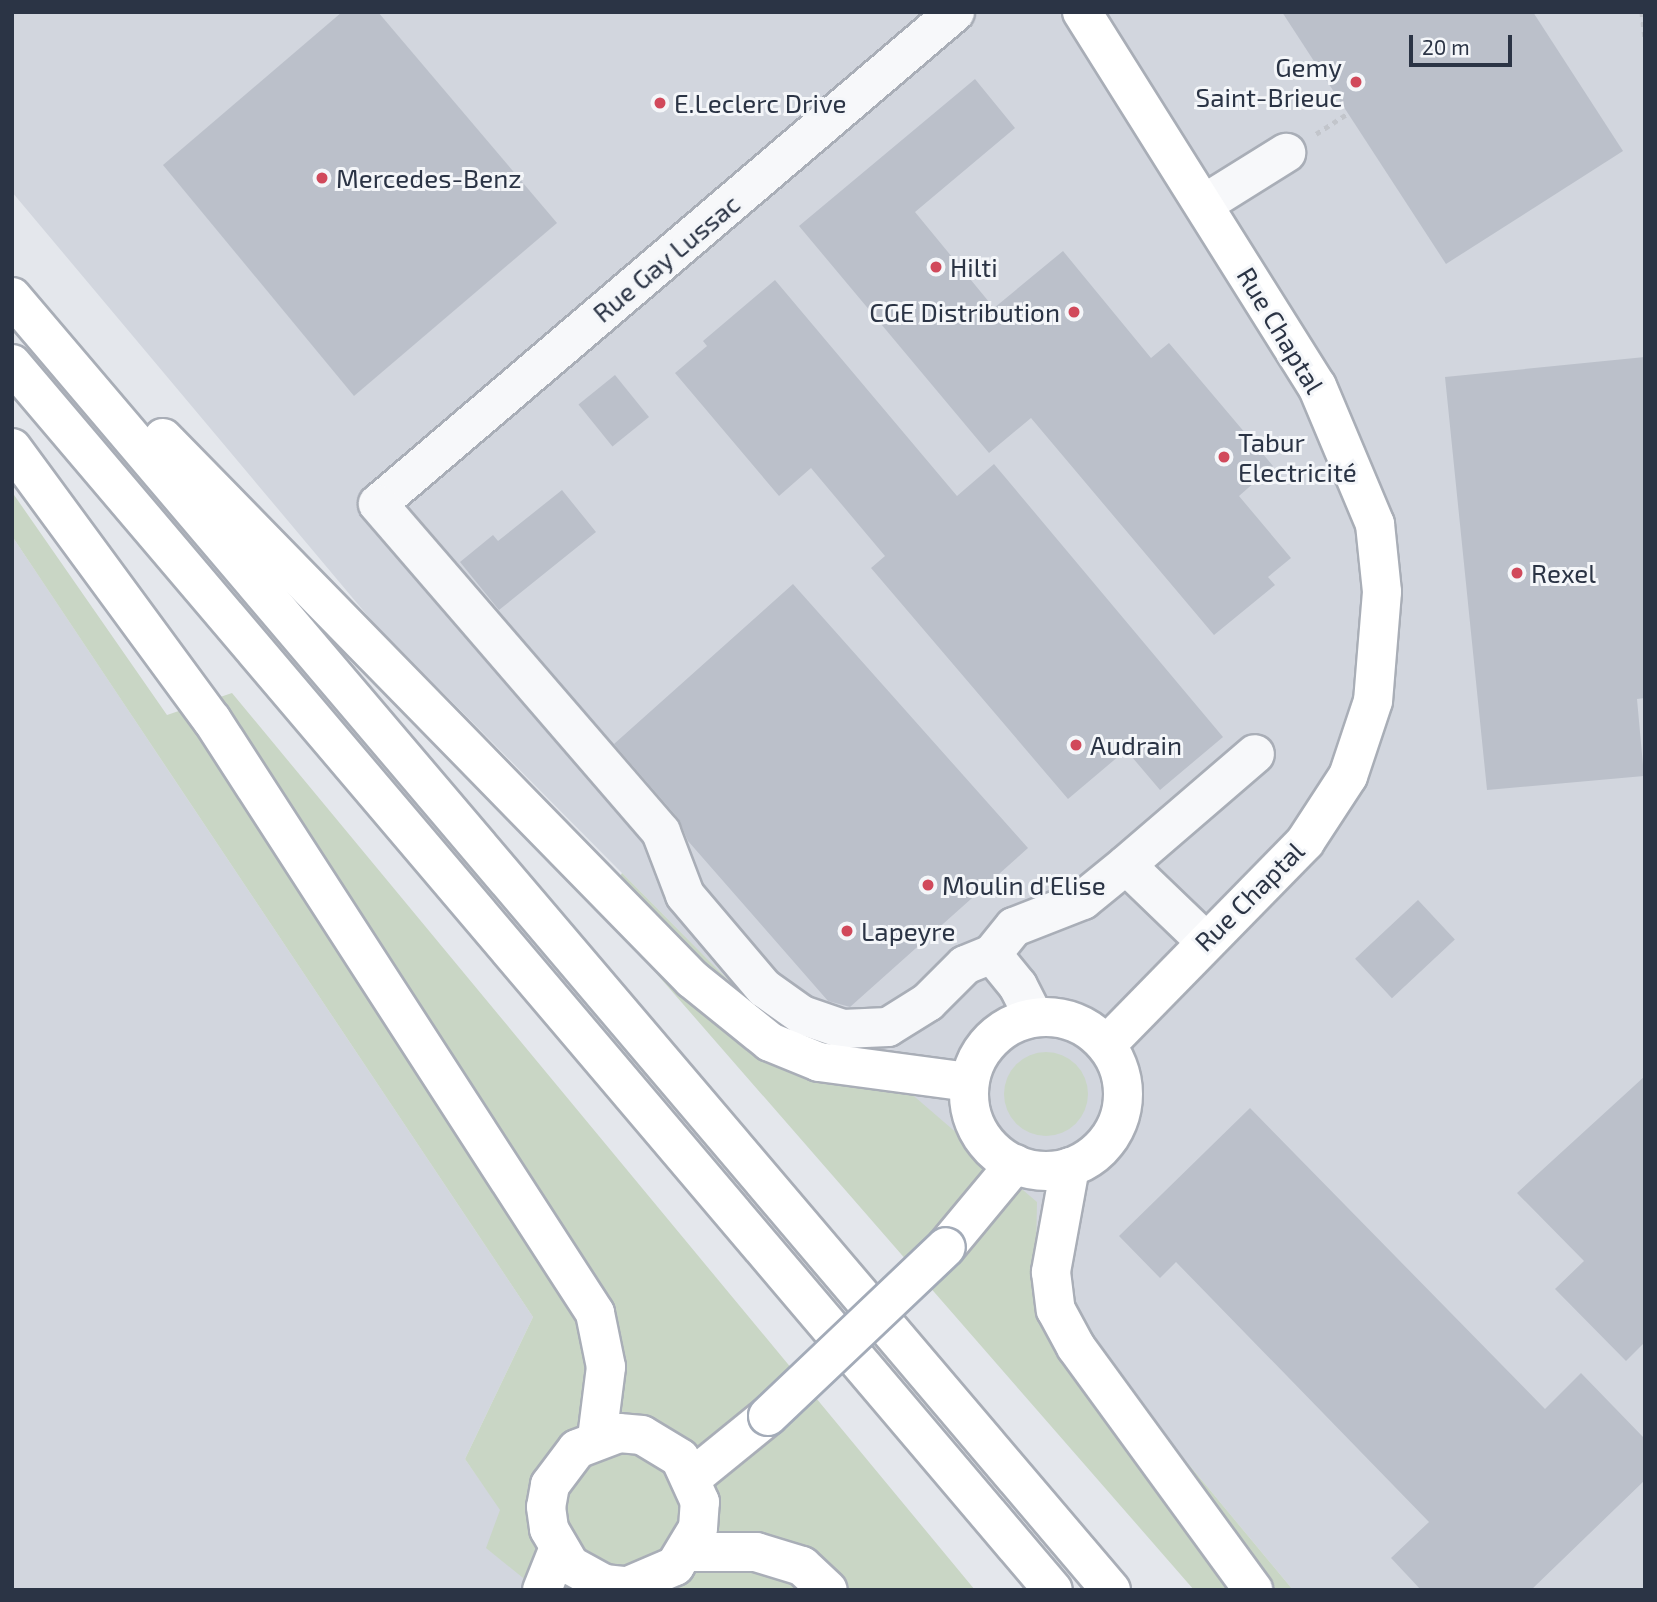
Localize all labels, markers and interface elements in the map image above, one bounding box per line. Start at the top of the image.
scale bar [1412,21,1515,65]
text: 20 m [1422,34,1470,59]
place label: Gemy Saint-Brieuc [1196,51,1342,112]
marker: Gemy Saint-Brieuc [1348,74,1364,90]
place label: E.Leclerc Drive [674,87,847,119]
marker: E.Leclerc Drive [652,95,668,111]
place label: Mercedes-Benz [336,162,522,194]
marker: Mercedes-Benz [314,170,330,186]
street label: Rue Gay Lussac [586,187,746,329]
place label: Hilti [950,251,998,283]
marker: Hilti [928,259,944,275]
street label: Rue Chaptal [1231,261,1331,399]
place label: CGE Distribution [869,296,1060,328]
marker: CGE Distribution [1066,304,1082,320]
place label: Tabur Electricité [1238,426,1357,488]
marker: Tabur Electricité [1216,449,1232,465]
place label: Rexel [1531,557,1596,589]
marker: Rexel [1509,565,1525,581]
place label: Audrain [1090,729,1182,761]
marker: Audrain [1068,737,1084,753]
street label: Rue Chaptal [1188,835,1310,957]
place label: Moulin d'Elise [942,869,1106,901]
marker: Moulin d'Elise [920,877,936,893]
place label: Lapeyre [861,915,955,947]
marker: Lapeyre [839,923,855,939]

